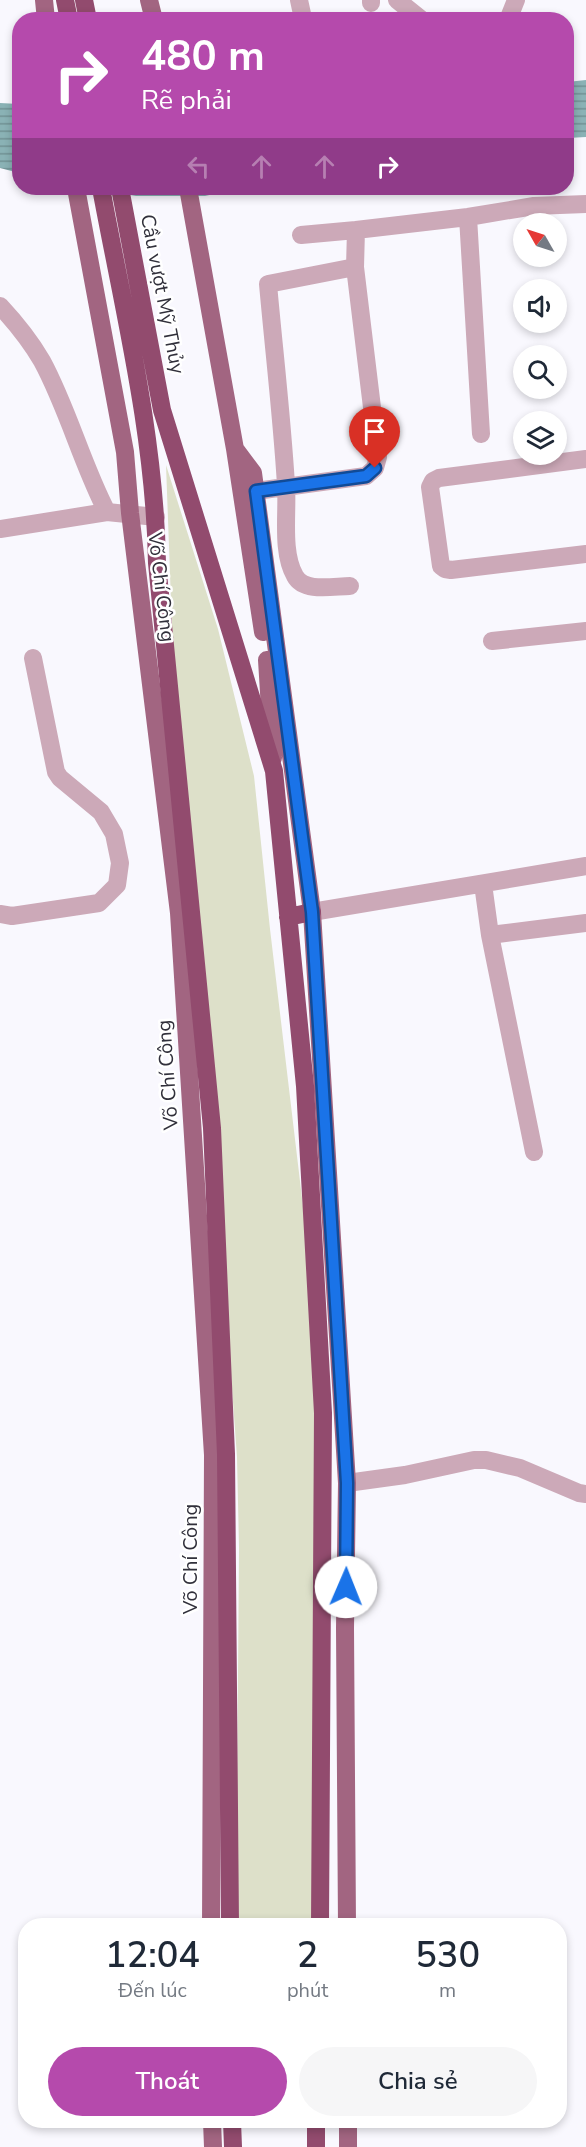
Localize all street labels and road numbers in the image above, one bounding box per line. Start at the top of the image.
street label: Cầu vượt Mỹ Thủy [134,212,191,377]
street label: Võ Chí Công [141,530,182,644]
street label: Võ Chí Công [150,1019,185,1132]
street label: Võ Chí Công [177,1504,204,1615]

